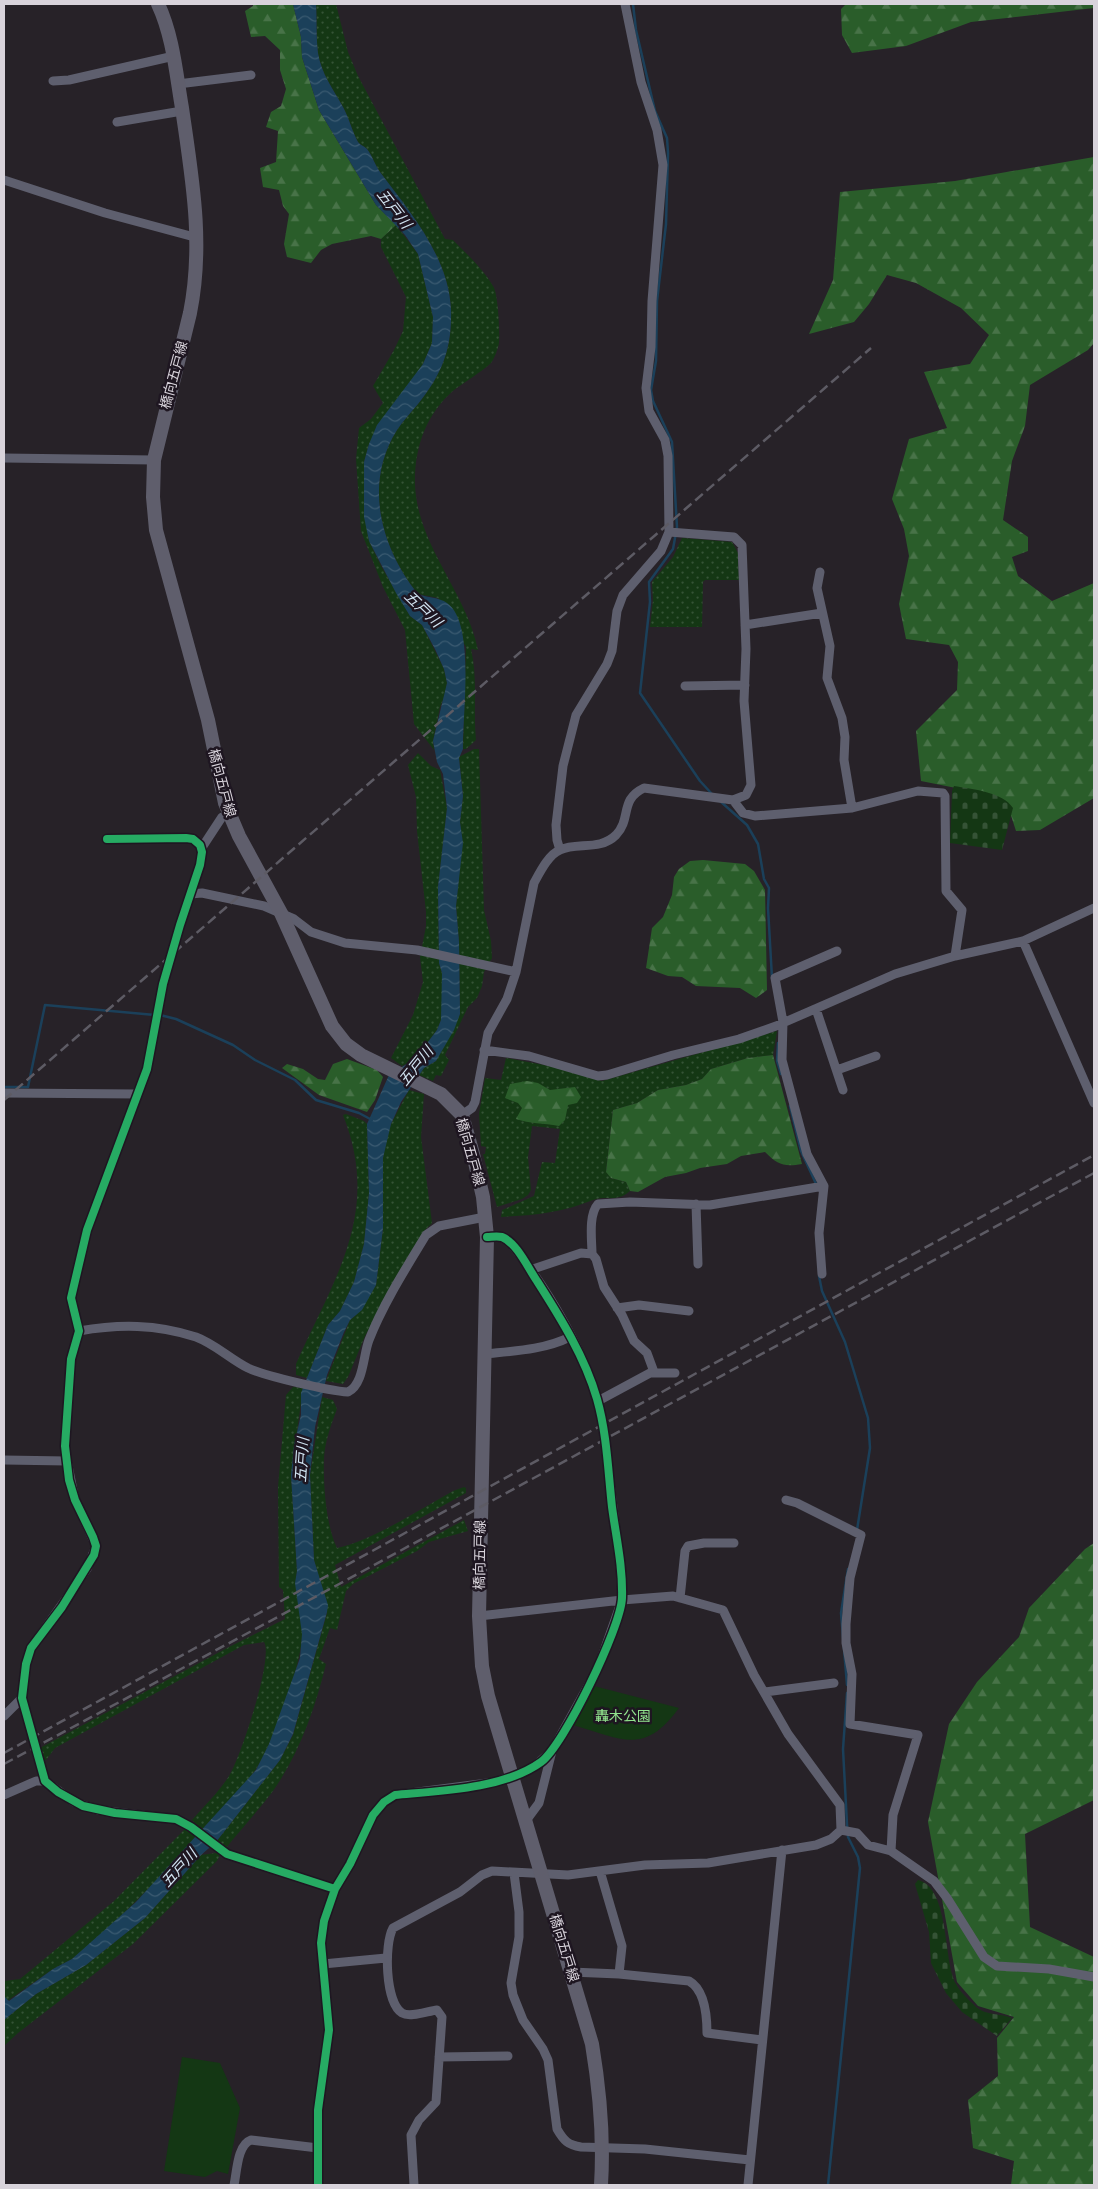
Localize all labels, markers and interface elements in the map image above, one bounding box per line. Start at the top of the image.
water label: 五戸川 [373,186,416,234]
street label: 橋向五戸線 [157,339,191,411]
water label: 五戸川 [401,587,447,632]
street label: 橋向五戸線 [205,747,239,819]
water label: 五戸川 [395,1041,438,1089]
street label: 橋向五戸線 [452,1116,488,1188]
water label: 五戸川 [291,1435,313,1483]
street label: 橋向五戸線 [471,1520,489,1590]
park label: 轟木公園 [595,1708,651,1725]
water label: 五戸川 [157,1844,202,1891]
street label: 橋向五戸線 [546,1912,582,1984]

